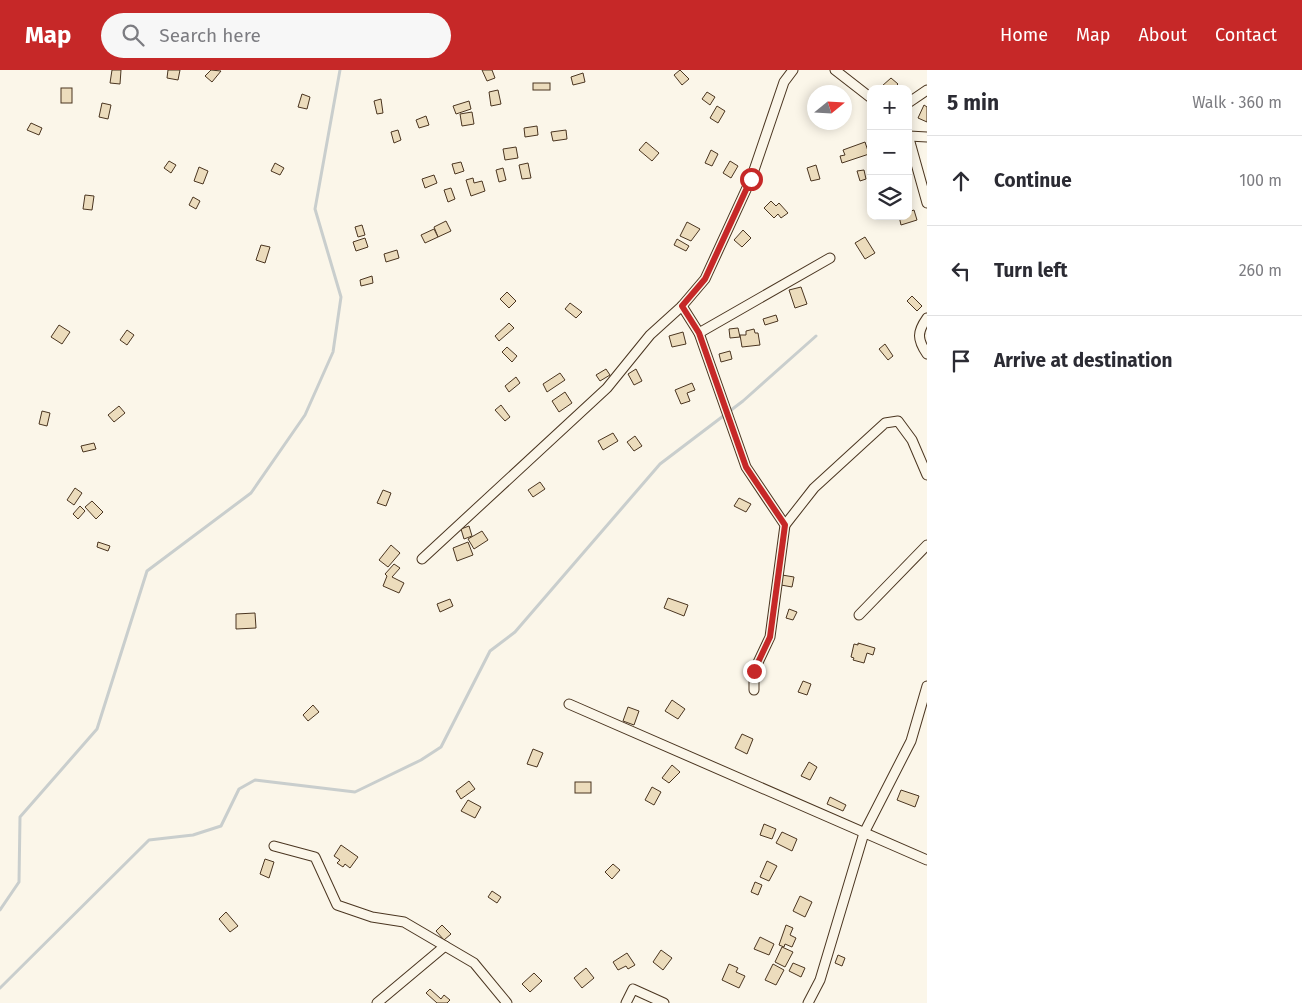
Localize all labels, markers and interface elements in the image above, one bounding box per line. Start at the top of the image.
search box [101,13,451,58]
text: Map [25,21,71,49]
icon: search [119,21,147,49]
text: Search here [159,24,261,47]
text: Home [1000,24,1048,46]
text: Map [1076,24,1110,46]
text: About [1138,24,1187,46]
text: Contact [1215,24,1277,46]
north arrow [807,85,852,130]
map controls [867,85,912,220]
button: + [867,85,912,130]
text: 5 min [947,90,999,116]
text: Walk · 360 m [1192,93,1282,112]
button: − [867,130,912,175]
icon: ahead [947,167,975,195]
route start [740,168,763,191]
text: Continue [994,169,1072,192]
text: 100 m [1239,171,1282,190]
button: layers [867,175,912,220]
icon: left [947,257,975,285]
text: Turn left [994,259,1068,282]
text: 260 m [1239,261,1282,280]
icon: arrive [947,347,975,375]
text: Arrive at destination [994,349,1173,372]
route end [743,660,766,683]

